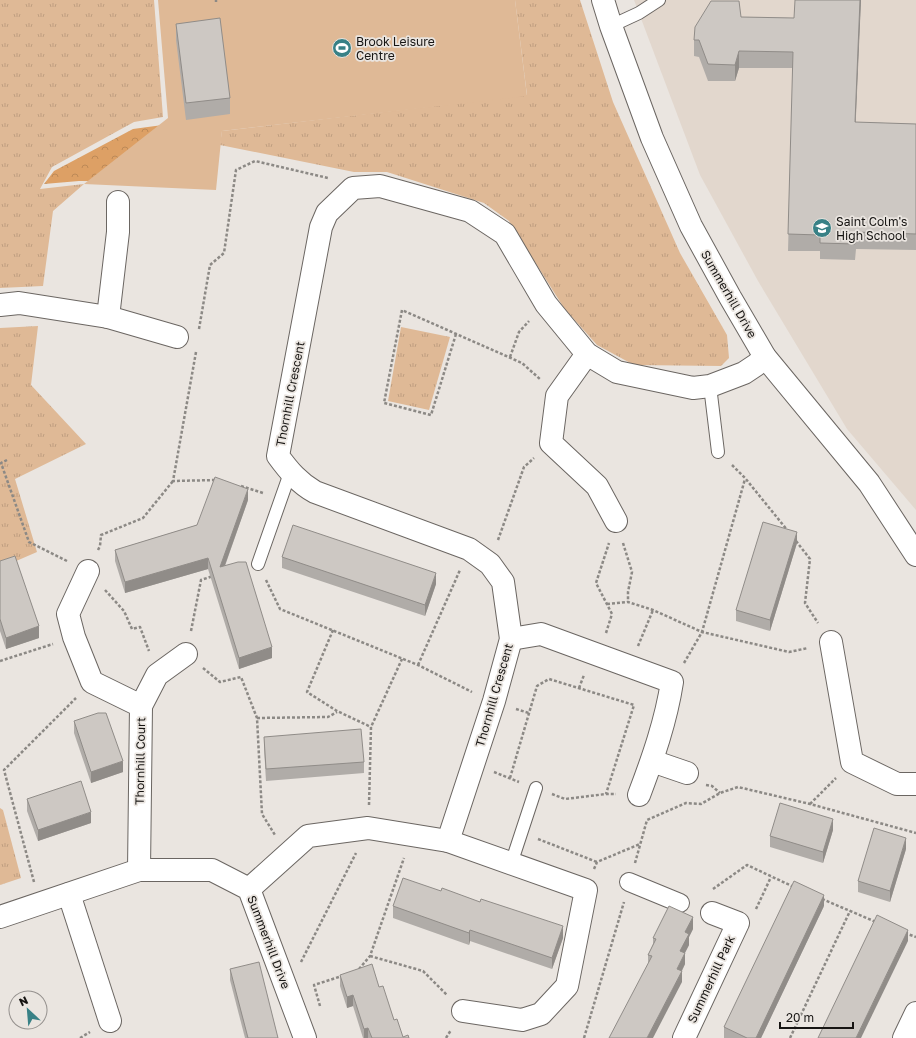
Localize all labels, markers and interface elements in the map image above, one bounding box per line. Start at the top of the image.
place label: Brook Leisure Centre [356,34,435,63]
sports icon: Brook Leisure Centre [331,37,353,59]
place label: Saint Colm's High School [836,214,907,243]
school or university icon: Saint Colm's High School [811,217,833,239]
street label: Summerhill Drive [698,247,760,341]
street label: Thornhill Crescent [272,340,308,448]
street label: Thornhill Crescent [472,641,516,748]
street label: Thornhill Court [132,717,148,805]
street label: Summerhill Drive [244,893,294,991]
street label: Summerhill Park [684,933,738,1025]
north arrow [8,990,48,1030]
text: N [17,993,30,1008]
scale bar [780,1004,853,1030]
text: 20 m [786,1010,814,1025]

